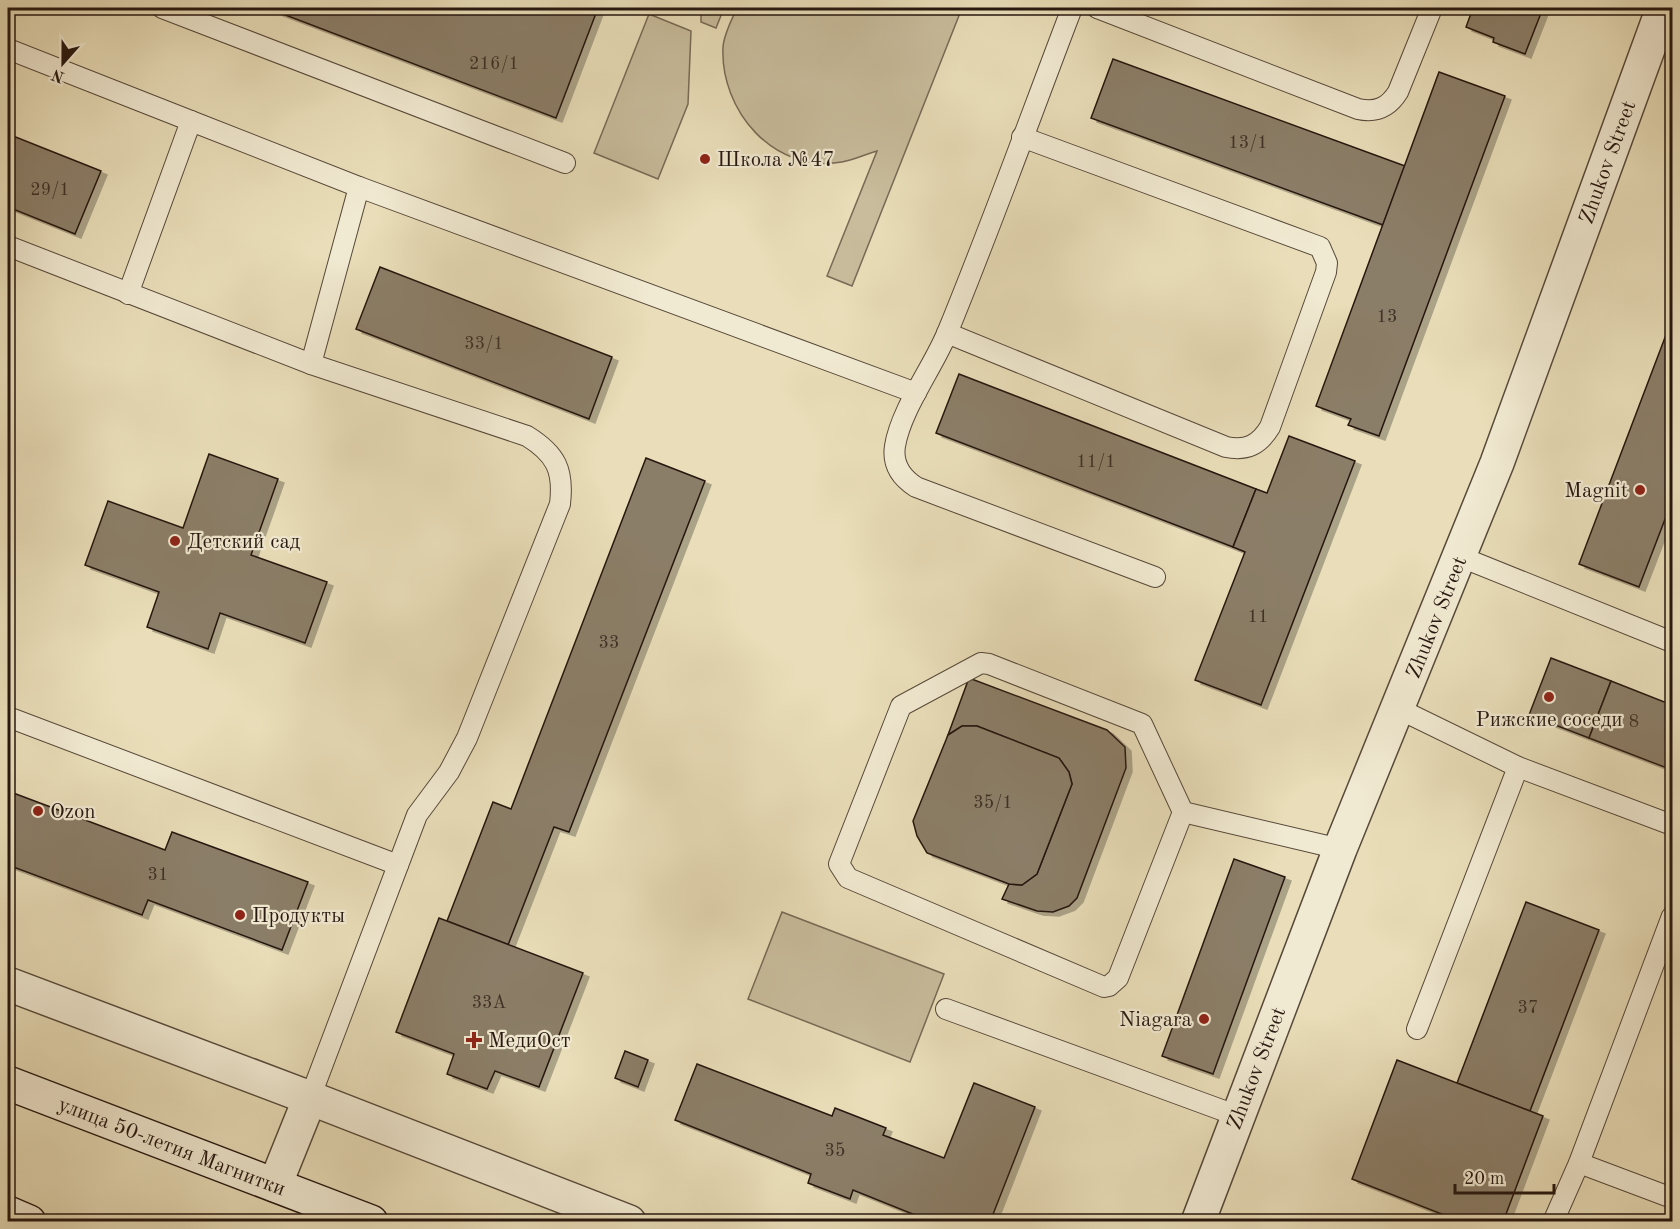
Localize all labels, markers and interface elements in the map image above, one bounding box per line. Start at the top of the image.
north arrow [33,33,93,93]
house number: 216/1 [469,55,519,73]
text: N [49,65,67,85]
street label: Zhukov Street [1576,98,1640,227]
house number: 13/1 [1228,134,1268,152]
place label: Школа №47 [717,150,835,171]
marker: Школа №47 [698,152,712,166]
house number: 29/1 [30,181,70,199]
house number: 13 [1377,308,1397,326]
house number: 33/1 [464,335,504,353]
house number: 11/1 [1076,453,1116,471]
place label: Magnit [1564,481,1628,502]
marker: Magnit [1633,483,1647,497]
place label: Детский сад [187,532,301,553]
marker: Детский сад [168,534,182,548]
street label: Zhukov Street [1403,554,1471,682]
house number: 11 [1248,608,1268,626]
house number: 33 [599,634,619,652]
marker: Рижские соседи [1542,690,1556,704]
place label: Рижские соседи [1475,710,1623,731]
house number: 8 [1629,713,1639,731]
house number: 35/1 [973,794,1013,812]
place label: Ozon [50,802,96,823]
marker: Ozon [31,804,45,818]
house number: 31 [148,866,168,884]
place label: Продукты [252,906,345,927]
marker: Продукты [233,908,247,922]
house number: 33А [472,994,507,1012]
house number: 37 [1518,999,1538,1017]
street label: Zhukov Street [1224,1004,1290,1133]
place label: Niagara [1119,1010,1192,1031]
marker: Niagara [1197,1012,1211,1026]
marker: МедиОст [465,1031,483,1049]
place label: МедиОст [488,1031,571,1052]
street label: улица 50-летия Магнитки [55,1094,288,1201]
house number: 35 [825,1142,845,1160]
scale bar [1455,1157,1554,1195]
text: 20 m [1464,1170,1504,1188]

